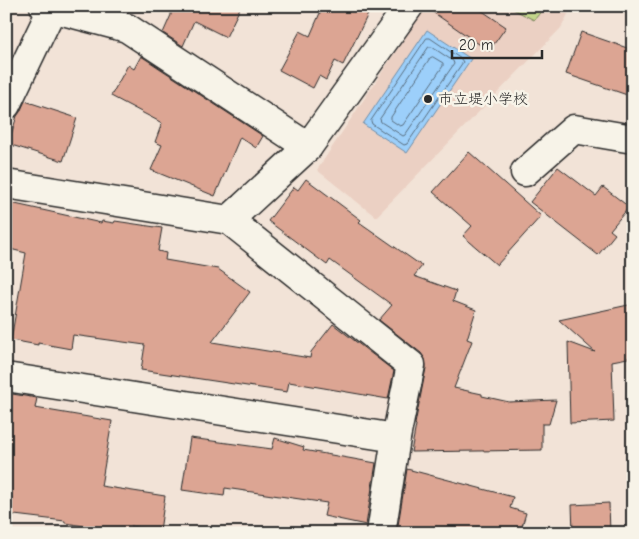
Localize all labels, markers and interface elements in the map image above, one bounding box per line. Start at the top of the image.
scale bar [452,28,542,60]
text: 20 m [459,36,493,54]
place label: 市立堤小学校 [438,90,528,108]
marker: 市立堤小学校 [422,93,434,105]

